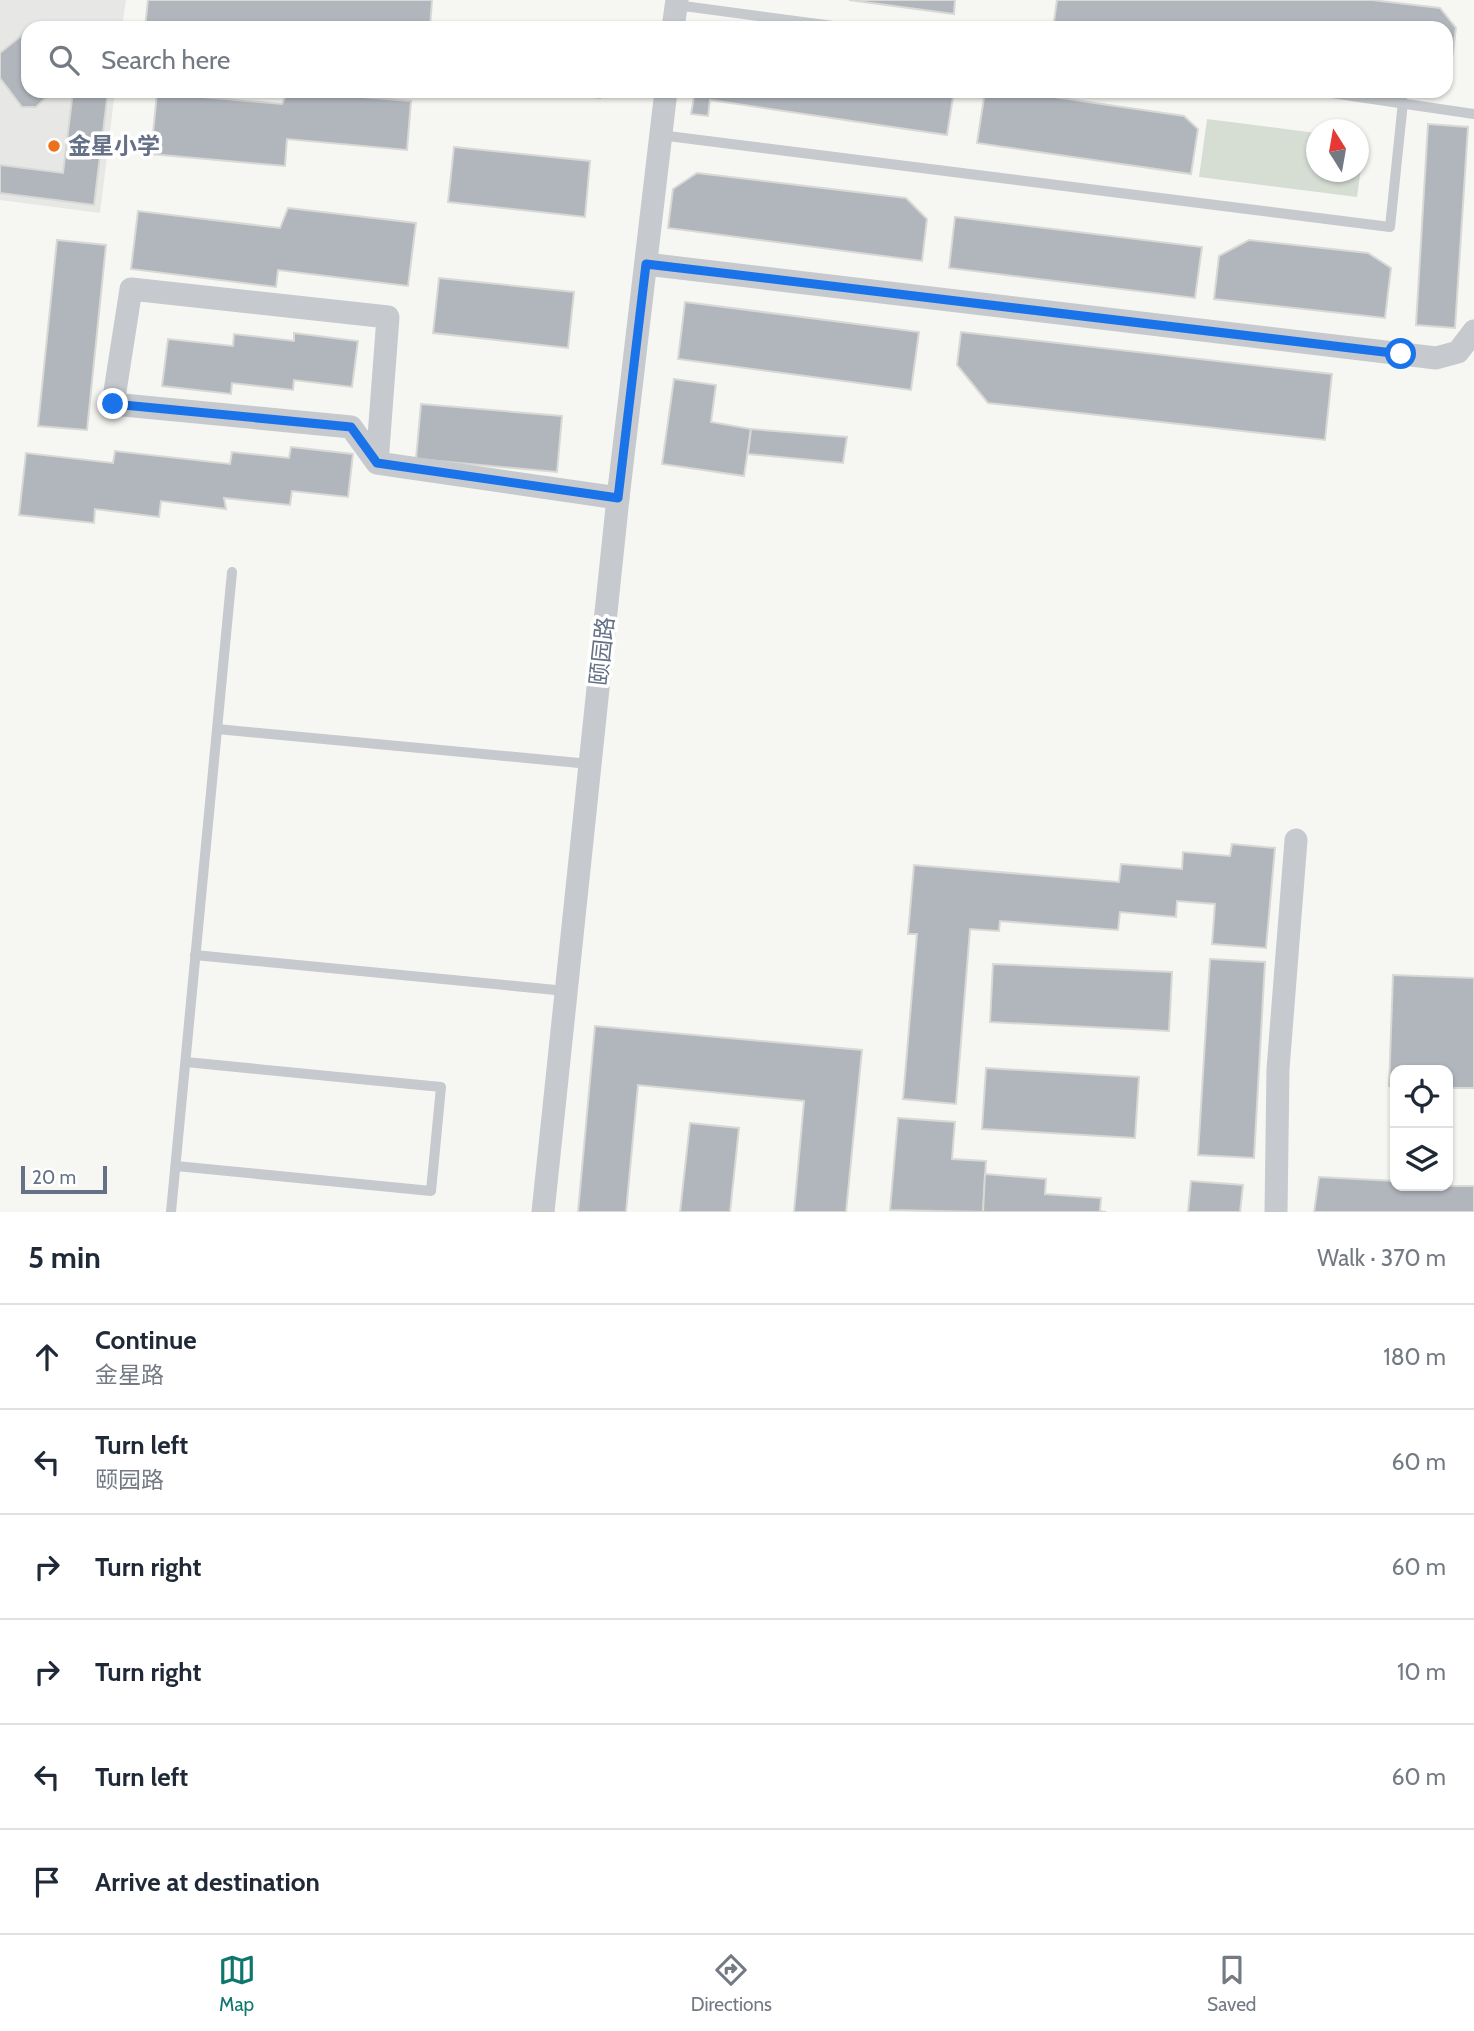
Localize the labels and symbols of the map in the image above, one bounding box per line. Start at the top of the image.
north arrow [1306,119,1369,182]
place label: 金星小学 [68,132,160,160]
marker: 金星小学 [46,138,62,154]
route start [1385,338,1416,369]
route end [97,388,128,419]
street label: 颐园路 [584,615,620,687]
scale bar [21,1163,107,1195]

